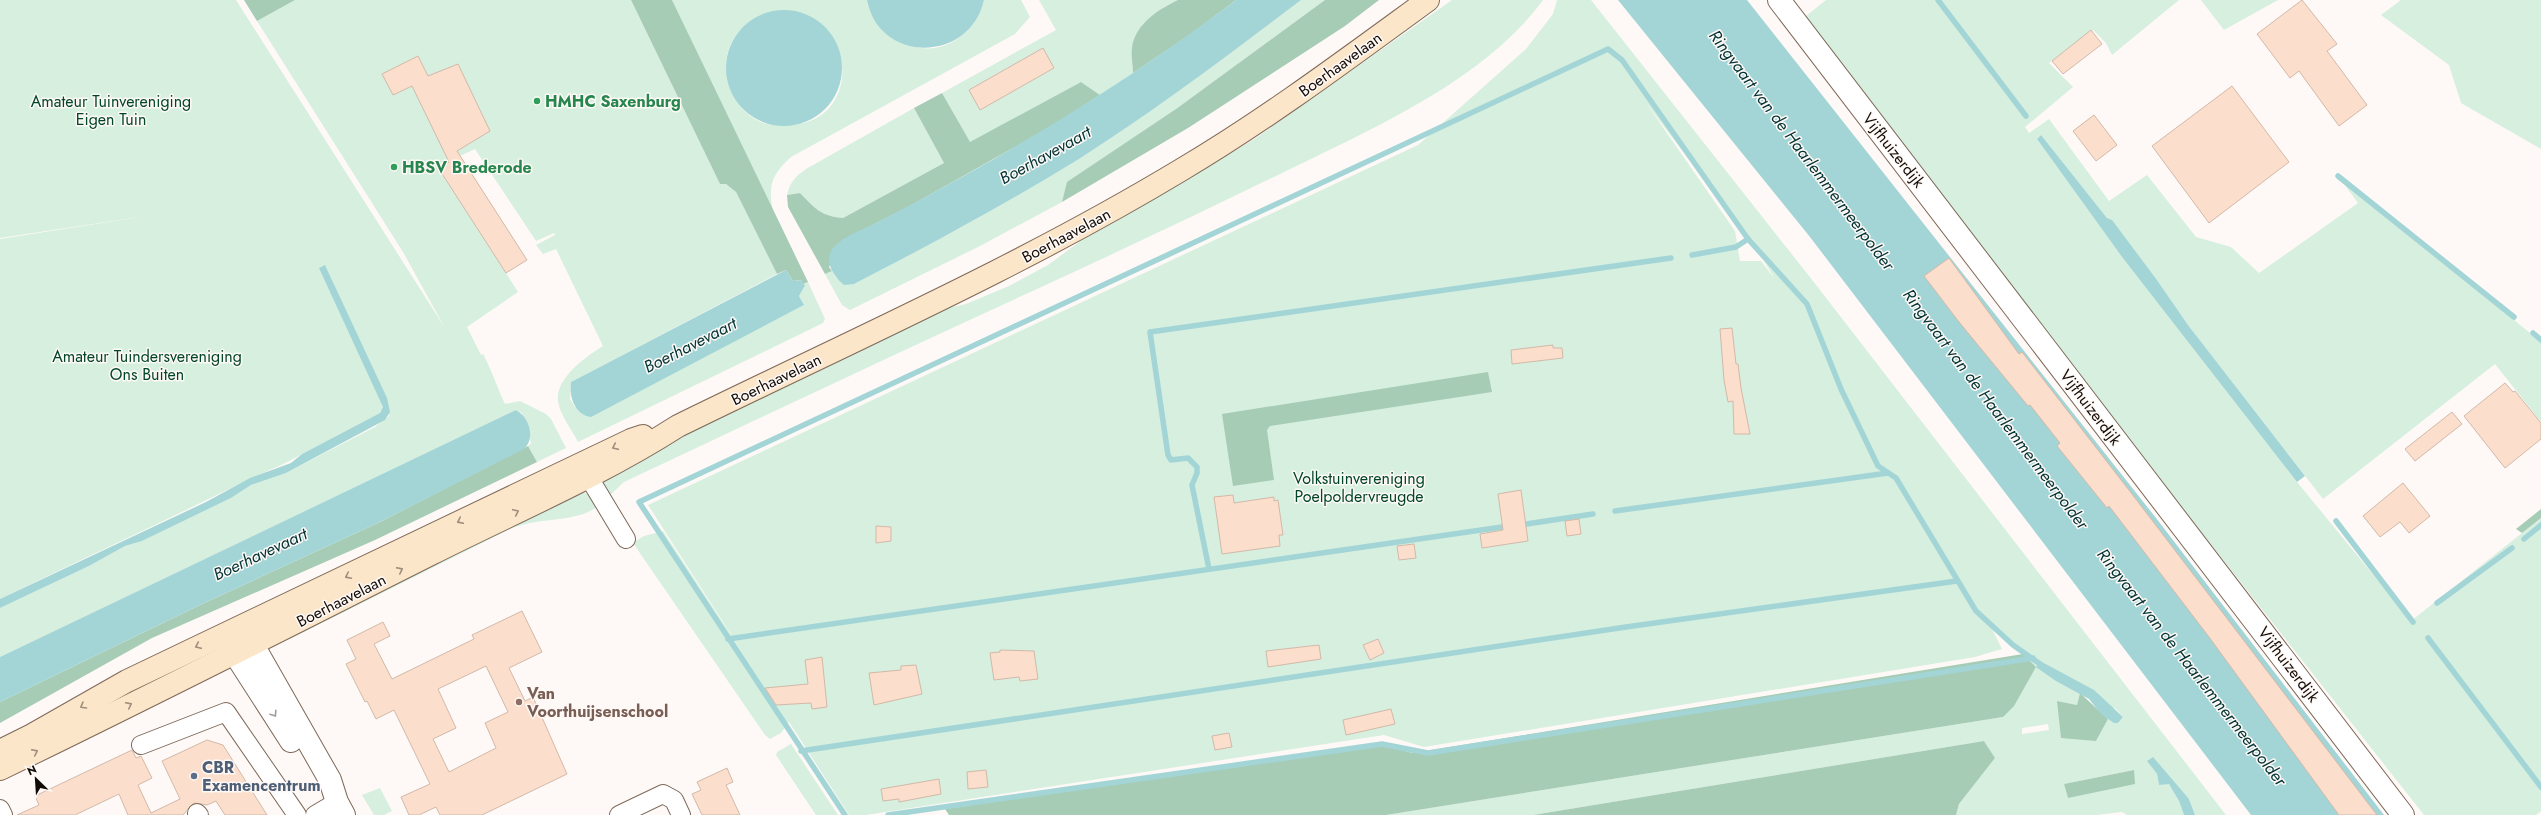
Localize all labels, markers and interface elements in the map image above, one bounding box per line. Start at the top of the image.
water label: Ringvaart van de Haarlemmermeerpolder [1703,25,1901,276]
street label: Boerhaavelaan [1294,26,1387,102]
park label: Amateur Tuinvereniging Eigen Tuin [31,90,191,131]
place label: HMHC Saxenburg [545,90,681,113]
marker: HMHC Saxenburg [532,96,542,106]
street label: Vijfhuizerdijk [1857,108,1931,193]
water label: Boerhavevaart [995,119,1096,190]
place label: HBSV Brederode [402,156,532,179]
marker: HBSV Brederode [389,162,399,172]
street label: Boerhaavelaan [1018,202,1115,269]
water label: Ringvaart van de Haarlemmermeerpolder [1897,284,2095,535]
water label: Boerhavevaart [639,311,741,379]
park label: Amateur Tuindersvereniging Ons Buiten [52,345,242,386]
street label: Boerhaavelaan [727,348,825,411]
street label: Vijfhuizerdijk [2055,365,2127,451]
one-way arrow [612,442,619,450]
park label: Volkstuinvereniging Poelpoldervreugde [1293,467,1425,508]
one-way arrow [512,509,520,517]
one-way arrow [456,516,464,524]
water label: Boerhavevaart [209,521,312,586]
water label: Ringvaart van de Haarlemmermeerpolder [2092,543,2293,792]
one-way arrow [396,567,403,575]
street label: Boerhaavelaan [293,568,390,633]
one-way arrow [345,571,352,579]
street label: Vijfhuizerdijk [2253,622,2325,708]
one-way arrow [195,641,202,649]
place label: Van Voorthuijsenschool [526,682,668,723]
marker: Van Voorthuijsenschool [514,697,524,707]
one-way arrow [80,701,87,708]
one-way arrow [125,702,132,709]
one-way arrow [269,710,276,717]
one-way arrow [30,749,38,757]
place label: CBR Examencentrum [202,756,321,797]
north arrow [16,759,56,799]
text: N [24,761,39,779]
marker: CBR Examencentrum [189,771,199,781]

